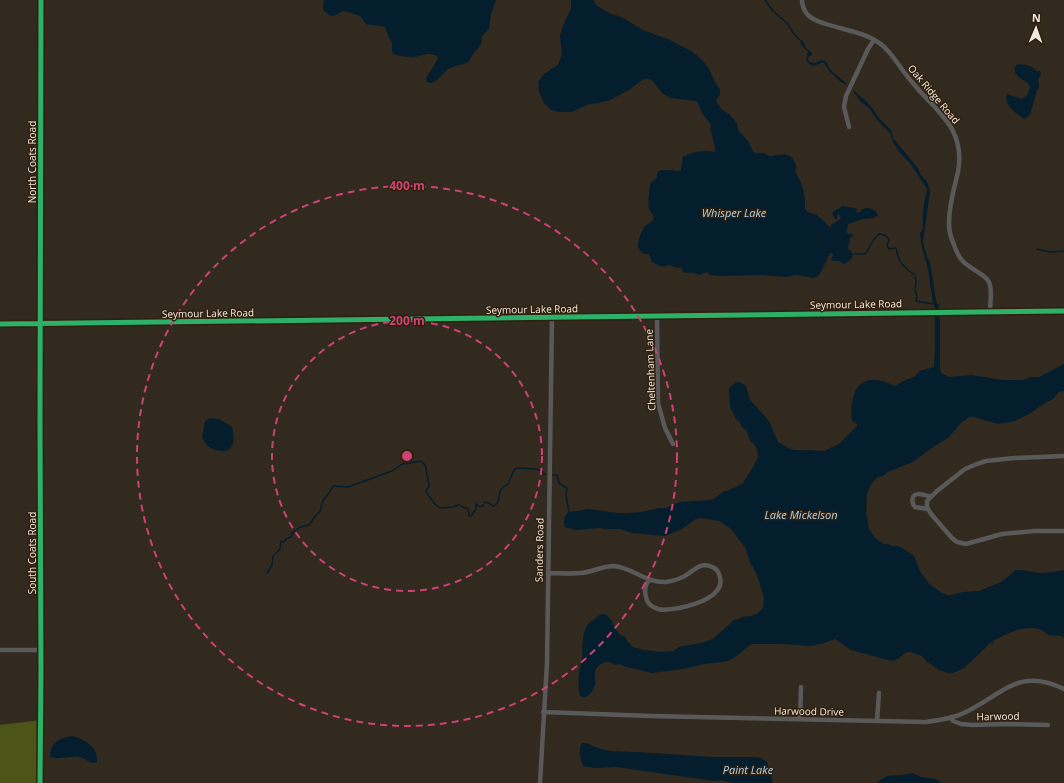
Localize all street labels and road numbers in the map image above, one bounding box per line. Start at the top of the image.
street label: Oak Ridge Road [905,61,963,127]
street label: North Coats Road [25,121,39,203]
street label: Seymour Lake Road [810,296,902,312]
street label: Seymour Lake Road [486,301,578,317]
street label: Seymour Lake Road [162,305,254,321]
street label: Cheltenham Lane [642,328,658,411]
street label: South Coats Road [25,512,39,594]
street label: Sanders Road [531,518,547,582]
street label: Harwood Drive [774,703,844,719]
street label: Harwood [976,709,1020,723]

